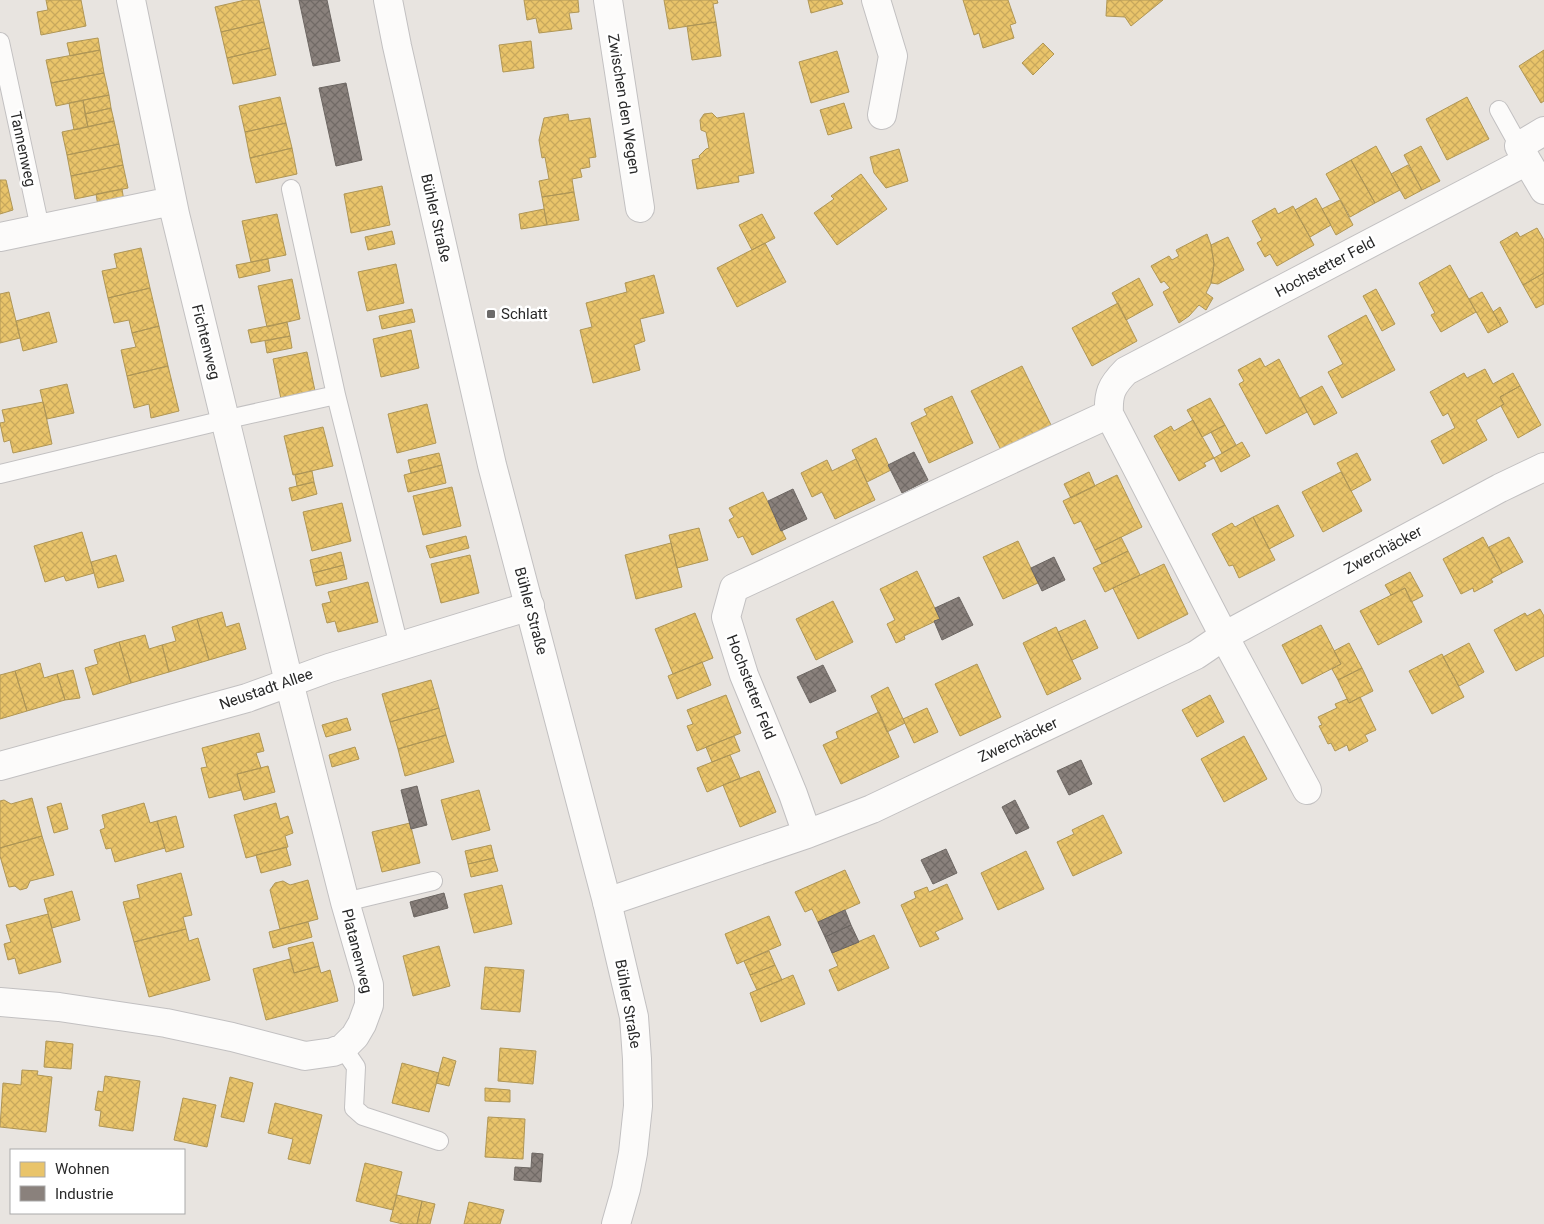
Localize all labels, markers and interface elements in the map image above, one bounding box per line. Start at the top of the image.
street label: Zwischen den Wegen [604,33,644,175]
street label: Tannenweg [6,110,40,188]
street label: Bühler Straße [417,172,455,264]
street label: Hochstetter Feld [1272,233,1378,301]
street label: Fichtenweg [188,303,224,381]
place label: Schlatt [501,305,548,323]
marker: Schlatt [485,308,497,320]
street label: Zwerchäcker [1341,522,1425,578]
street label: Bühler Straße [511,565,551,657]
street label: Hochstetter Feld [723,632,779,742]
street label: Neustadt Allee [217,665,315,713]
street label: Zwerchäcker [975,714,1061,766]
street label: Platanenweg [338,907,376,995]
street label: Bühler Straße [611,958,645,1050]
legend [10,1149,185,1214]
text: Wohnen [55,1160,109,1178]
text: Industrie [55,1185,113,1203]

